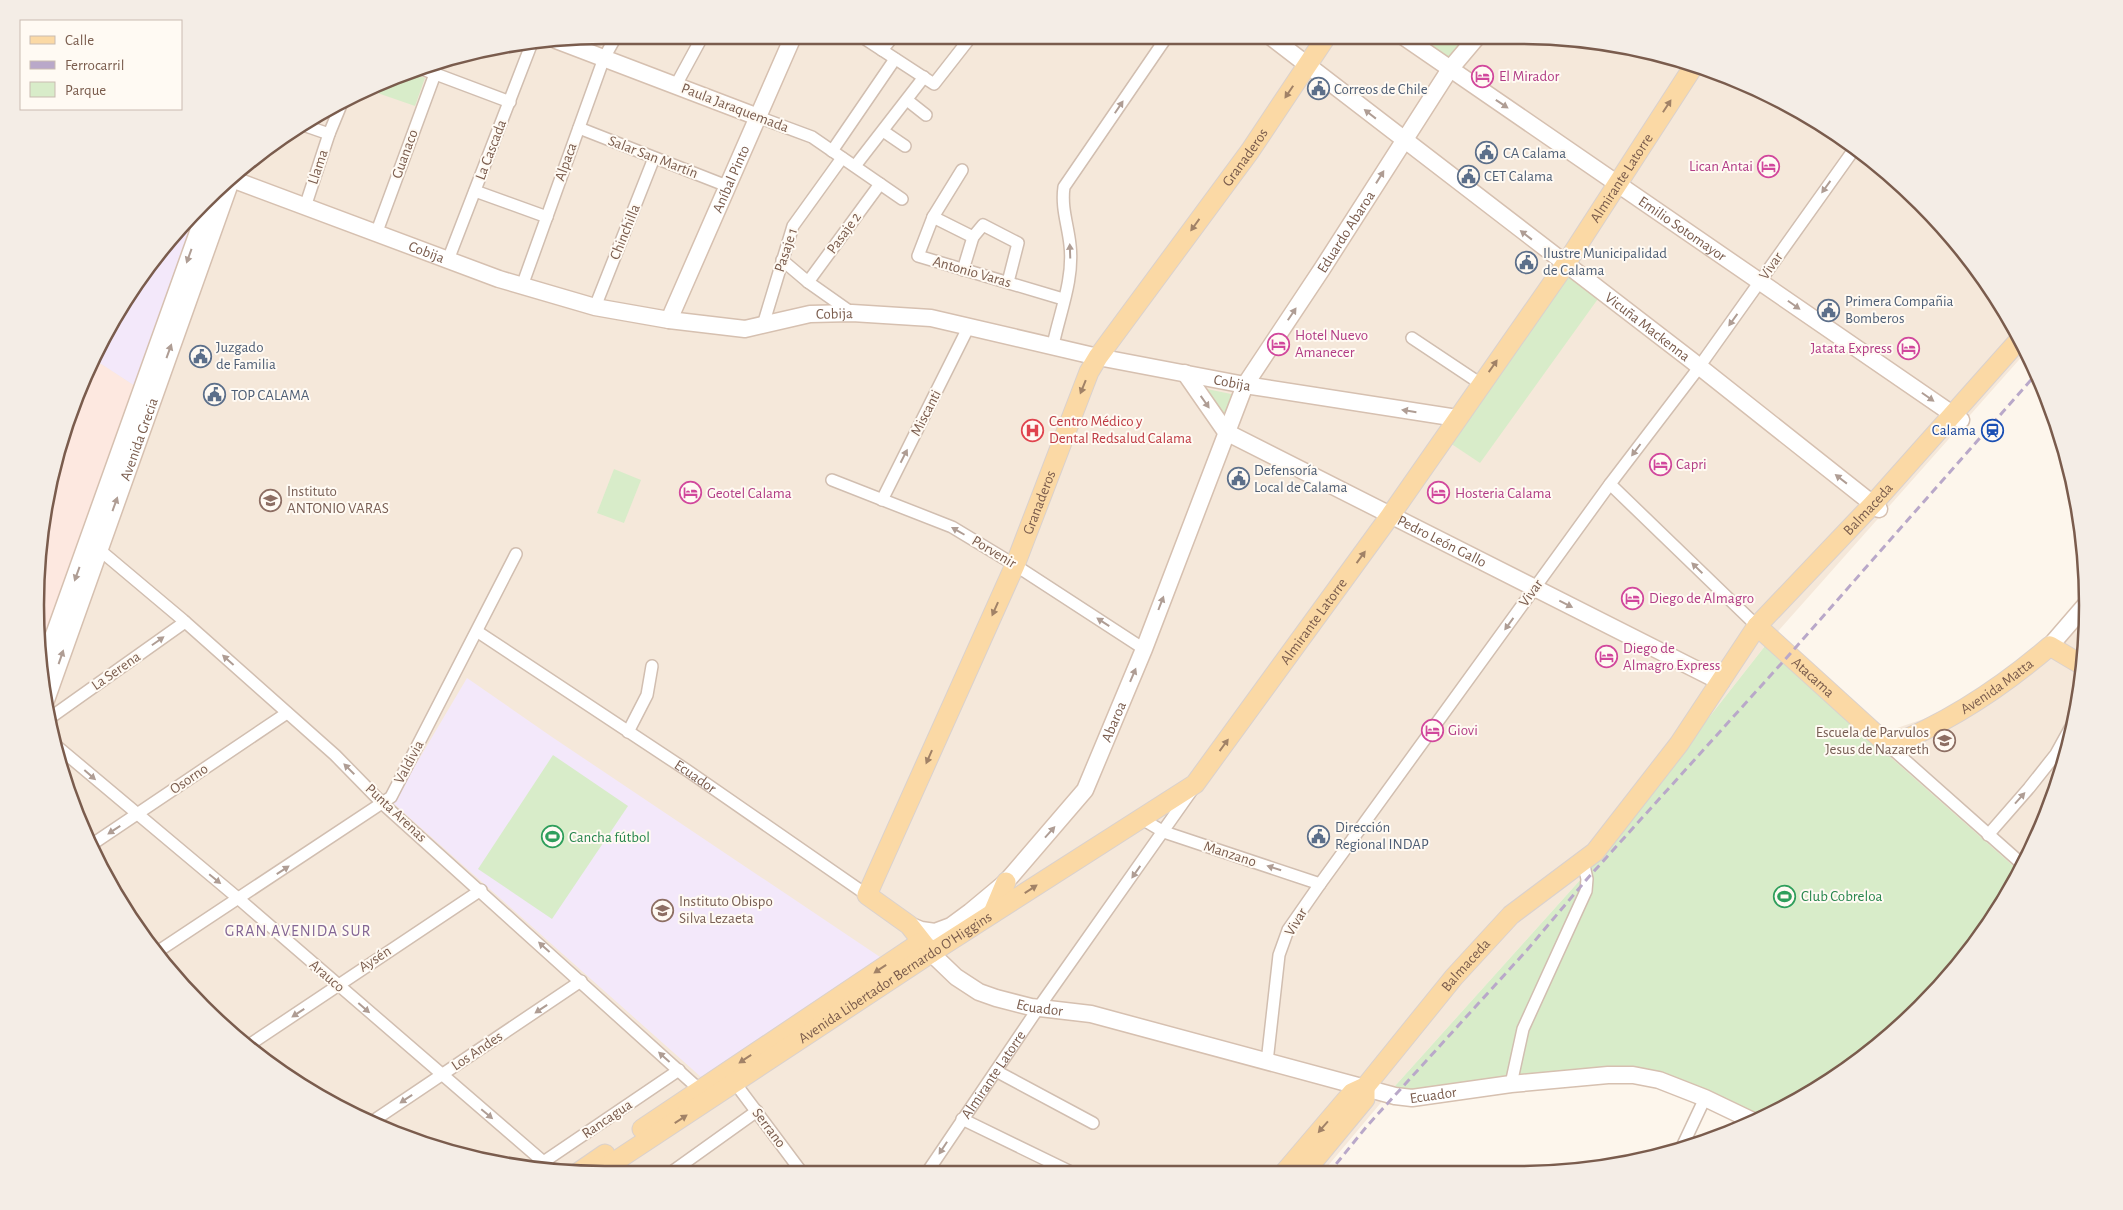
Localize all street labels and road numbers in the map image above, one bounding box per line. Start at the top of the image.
street label: Paula Jaraquemada [679,81,791,135]
street label: La Cascada [473,118,509,182]
street label: Granaderos [1219,126,1270,189]
street label: Guanaco [389,128,421,180]
street label: Almirante Latorre [1587,131,1656,225]
street label: Salar San Martín [606,133,700,181]
street label: Alpaca [552,141,580,183]
street label: Aníbal Pinto [709,143,752,215]
street label: Llama [305,148,331,186]
street label: Eduardo Abaroa [1314,188,1378,275]
street label: Emilio Sotomayor [1636,193,1729,264]
street label: Chinchilla [607,202,643,262]
street label: Pasaje 2 [824,209,864,256]
street label: Pasaje 1 [772,226,800,274]
street label: Cobija [407,238,447,265]
street label: Vivar [1756,249,1786,283]
street label: Antonio Varas [931,254,1013,290]
street label: Vicuña Mackenna [1602,289,1693,364]
street label: Cobija [816,305,853,321]
street label: Cobija [1213,372,1252,393]
street label: Miscanti [908,388,944,438]
street label: Avenida Grecia [117,396,161,483]
street label: Granaderos [1020,468,1058,536]
street label: Balmaceda [1840,480,1896,538]
street label: Pedro León Gallo [1395,512,1489,570]
street label: Porvenir [969,533,1019,571]
street label: Almirante Latorre [1277,575,1350,667]
street label: Vivar [1516,576,1546,609]
street label: La Serena [89,649,143,693]
street label: Atacama [1789,654,1837,700]
street label: Avenida Matta [1958,656,2036,717]
street label: Abaroa [1098,699,1129,744]
street label: Valdivia [391,738,427,786]
street label: Ecuador [672,757,719,796]
street label: Osorno [167,761,211,797]
street label: Punta Arenas [363,781,429,845]
street label: Manzano [1202,838,1258,870]
street label: Vivar [1282,905,1310,939]
street label: Avenida Libertador Bernardo O'Higgins [796,909,994,1046]
street label: Balmaceda [1438,936,1493,994]
street label: Aysén [356,943,394,975]
street label: Arauco [307,957,347,995]
street label: Ecuador [1015,996,1064,1018]
street label: Almirante Latorre [958,1028,1028,1121]
street label: Los Andes [449,1029,505,1073]
street label: Ecuador [1409,1084,1458,1106]
street label: Rancagua [579,1097,635,1141]
street label: Serrano [749,1105,789,1151]

